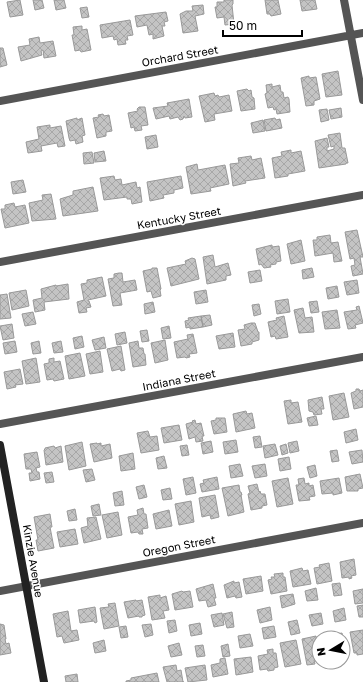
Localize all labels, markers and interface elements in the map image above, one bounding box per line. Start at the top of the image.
scale bar [223,12,302,38]
text: 50 m [229,18,257,33]
street label: Orchard Street [141,42,219,69]
street label: Kentucky Street [136,204,222,231]
street label: Indiana Street [141,366,217,393]
street label: Kinzie Avenue [21,523,46,598]
street label: Oregon Street [141,532,217,559]
north arrow [311,630,351,670]
text: N [314,647,328,657]

